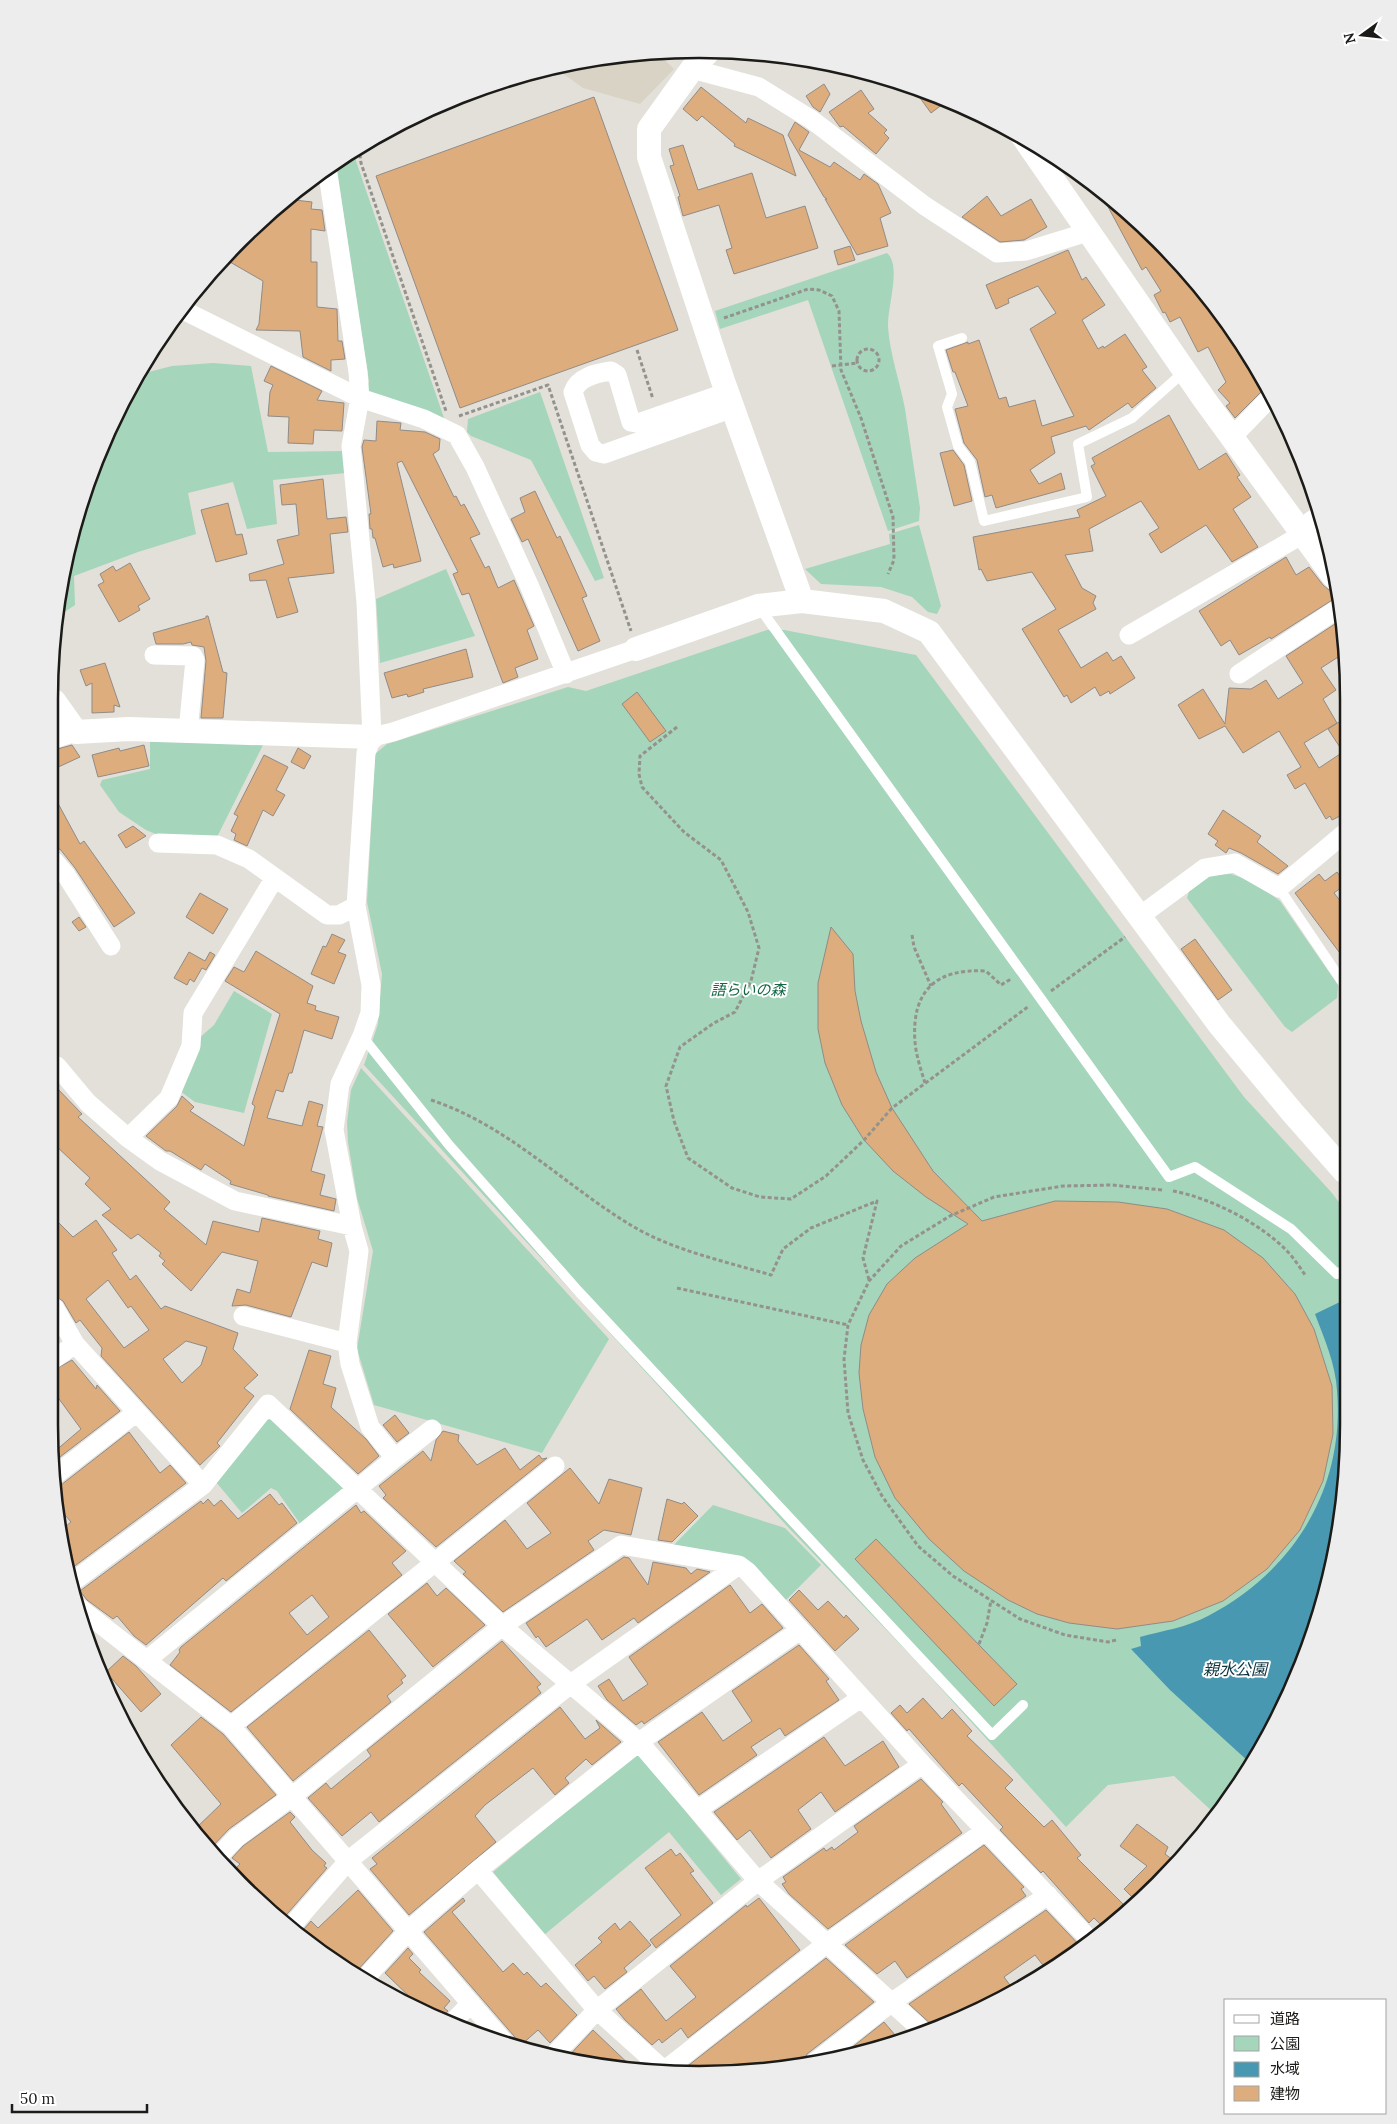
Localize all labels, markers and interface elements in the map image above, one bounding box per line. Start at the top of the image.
north arrow [1337,10,1387,60]
text: N [1339,31,1360,46]
park label: 語らいの森 [710,980,787,999]
water label: 親水公園 [1203,1659,1269,1679]
legend [1224,1999,1387,2114]
text: 道路 [1270,2009,1300,2028]
text: 公園 [1270,2034,1300,2053]
text: 水域 [1270,2059,1300,2078]
scale bar [12,2082,148,2114]
text: 建物 [1270,2084,1300,2103]
text: 50 m [20,2089,55,2108]

